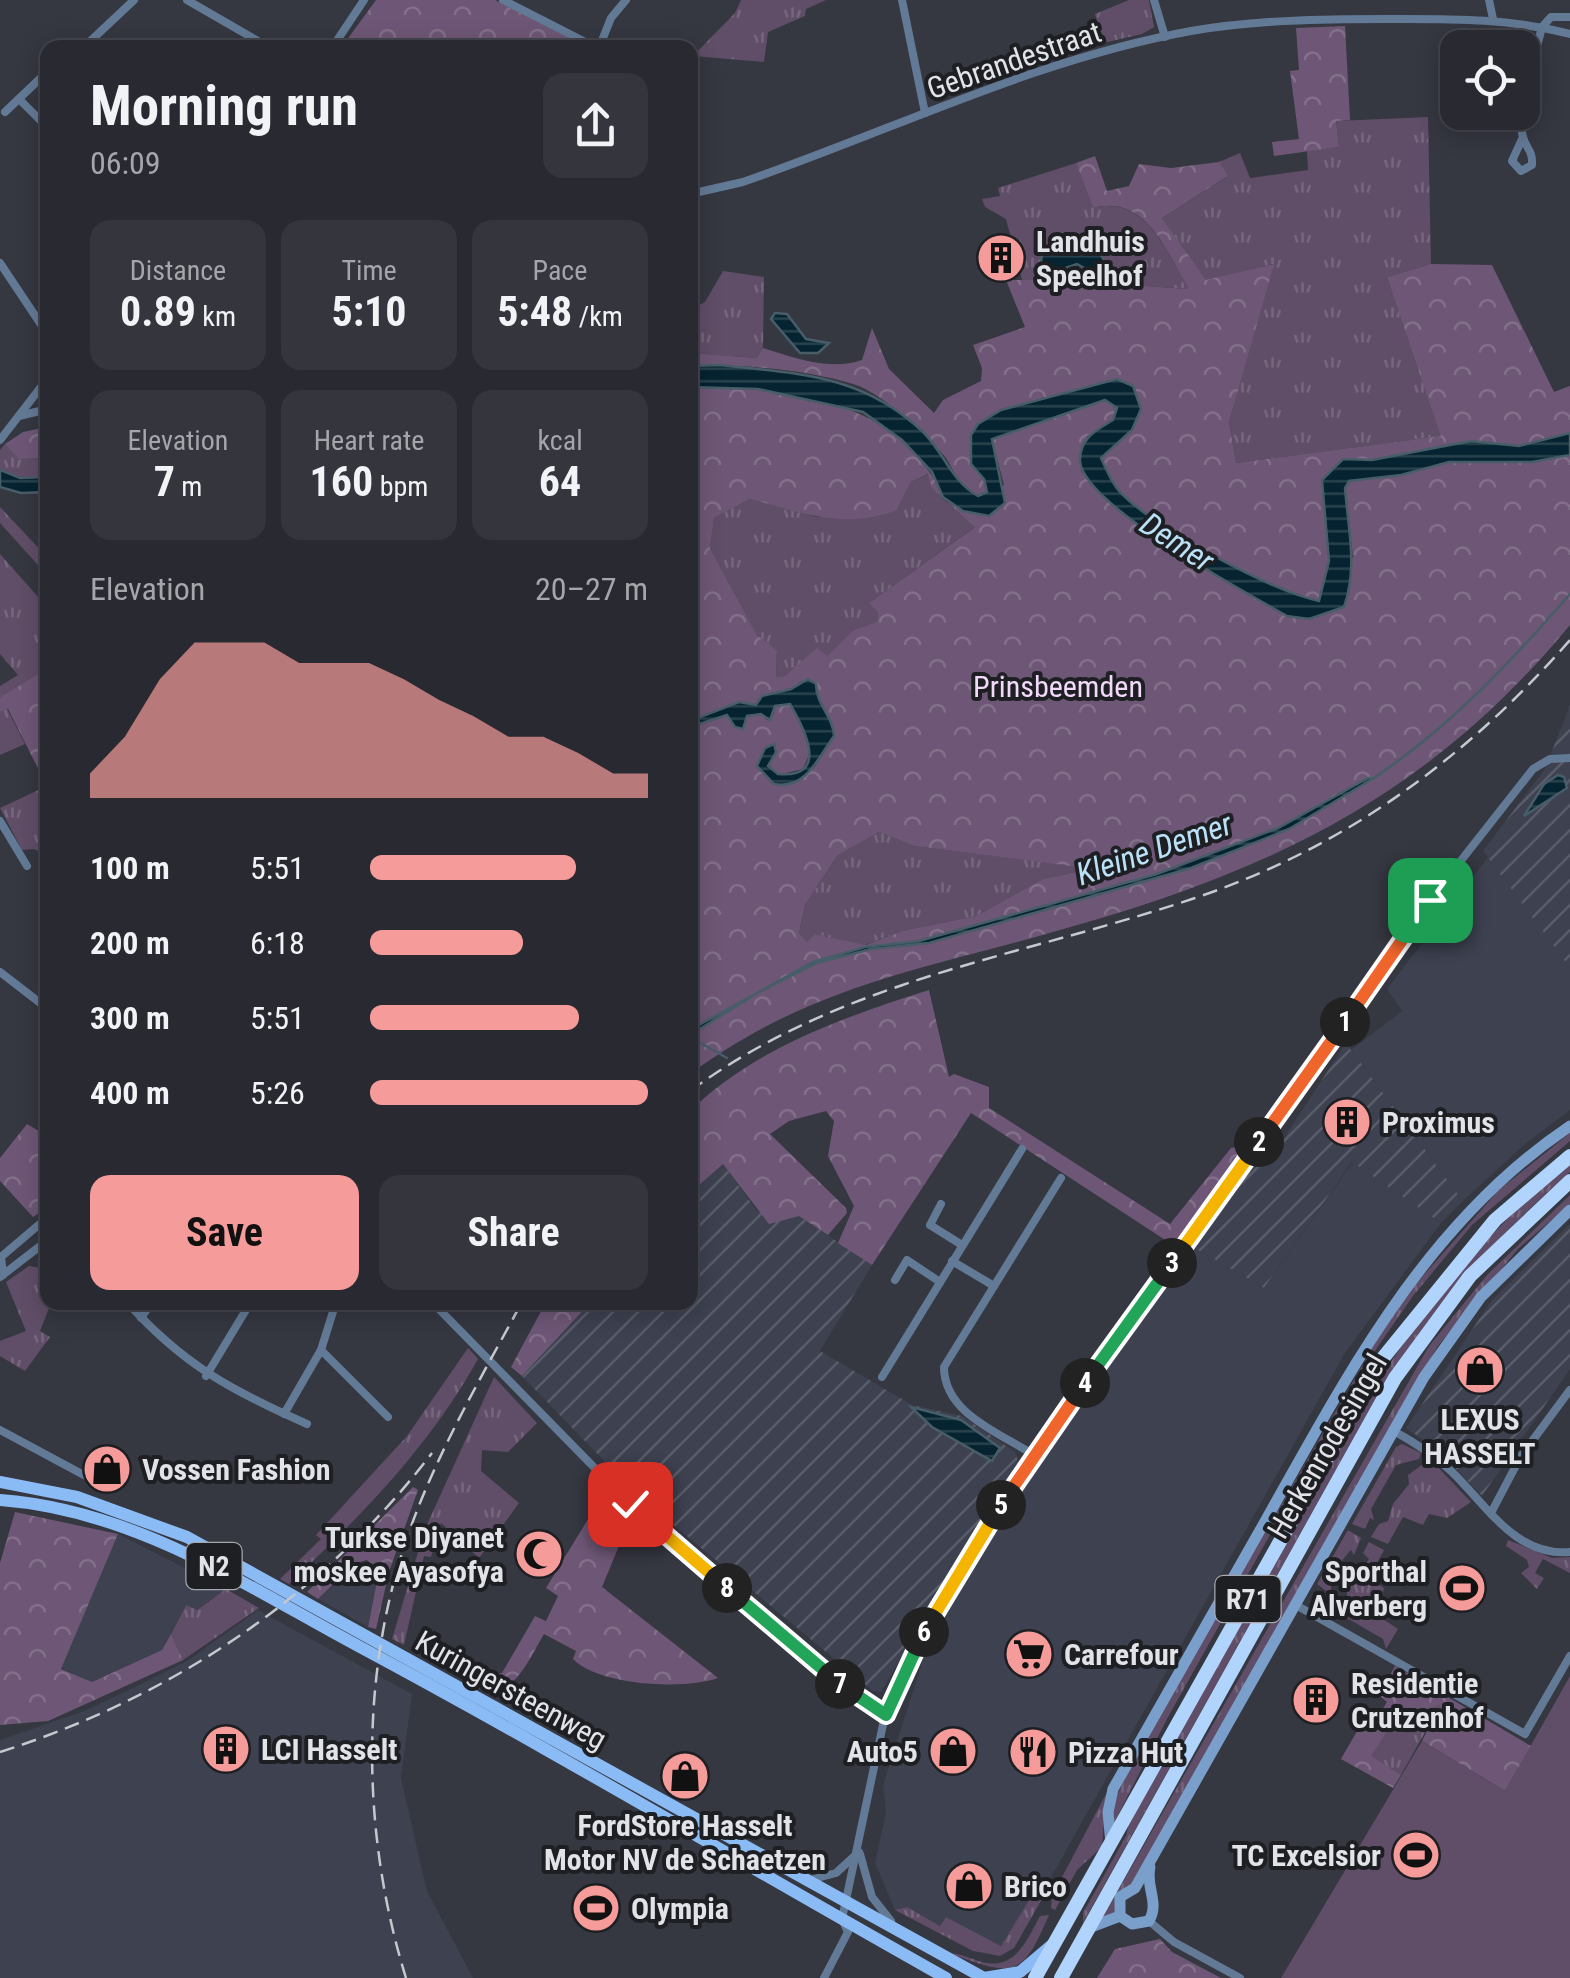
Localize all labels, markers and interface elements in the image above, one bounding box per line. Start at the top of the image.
street label: Gebrandestraat [922,14,1106,106]
map controls [1440,30,1540,130]
button: locate [1440,30,1540,130]
button: share [543,73,648,178]
text: Morning run [90,74,358,138]
text: 06:09 [90,144,161,182]
place label: Landhuis Speelhof [1036,224,1145,293]
building icon: Landhuis Speelhof [975,232,1027,284]
text: Distance [130,254,226,287]
text: Time [341,254,397,287]
text: Pace [533,254,587,287]
text: 0.89 [120,287,196,336]
text: 5:10 [331,287,407,336]
text: 5:48 [497,287,572,336]
text: km [196,300,236,333]
text: /km [572,300,623,333]
text: Elevation [128,424,228,457]
text: Heart rate [314,424,424,457]
text: kcal [537,424,583,457]
text: 7 [154,457,175,506]
text: 160 [310,457,373,506]
text: 64 [539,457,581,506]
text: m [175,470,202,503]
text: bpm [373,470,428,503]
water label: Demer [1133,504,1222,580]
text: Elevation [90,570,205,608]
text: 20–27 m [535,570,648,608]
park label: Prinsbeemden [973,669,1143,704]
water label: Kleine Demer [1071,804,1238,893]
text: 100 m [90,849,170,887]
text: 5:51 [250,849,305,887]
pin [1388,858,1473,943]
icon: arrive [1403,873,1458,928]
text: 200 m [90,924,170,962]
text: 6:18 [250,924,305,962]
pin: 1 [1320,997,1370,1047]
text: 300 m [90,999,170,1037]
text: 5:51 [250,999,305,1037]
text: 1 [1338,1005,1352,1038]
text: 400 m [90,1074,170,1112]
text: 5:26 [250,1074,305,1112]
building icon: Proximus [1321,1096,1373,1148]
place label: Proximus [1382,1105,1495,1140]
pin: 2 [1234,1117,1284,1167]
text: 2 [1252,1125,1266,1158]
button: Save [90,1175,359,1290]
button: Share [379,1175,648,1290]
pin: 3 [1147,1238,1197,1288]
text: 3 [1165,1246,1179,1279]
shop icon: LEXUS HASSELT [1454,1344,1506,1396]
street label: Herkenrodesingel [1260,1347,1394,1545]
pin: 4 [1060,1358,1110,1408]
text: 4 [1078,1366,1092,1399]
place label: LEXUS HASSELT [1424,1402,1536,1471]
shop icon: Vossen Fashion [81,1443,133,1495]
place label: Vossen Fashion [142,1452,330,1487]
pin [588,1462,673,1547]
icon: check [603,1477,658,1532]
pin: 5 [976,1480,1026,1530]
text: 5 [994,1488,1008,1521]
place label: Turkse Diyanet moskee Ayasofya [293,1520,504,1589]
mosque icon: Turkse Diyanet moskee Ayasofya [513,1528,565,1580]
road number: N2 [186,1543,242,1589]
place label: Sporthal Alverberg [1310,1554,1427,1623]
sports icon: Sporthal Alverberg [1436,1562,1488,1614]
pin: 8 [702,1563,752,1613]
text: 8 [720,1571,734,1604]
road number: R71 [1216,1576,1280,1622]
pin: 6 [899,1607,949,1657]
text: 6 [917,1615,931,1648]
street label: Kuringersteenweg [410,1623,612,1757]
supermarket icon: Carrefour [1003,1628,1055,1680]
place label: Carrefour [1064,1637,1179,1672]
pin: 7 [815,1659,865,1709]
place label: Residentie Crutzenhof [1351,1666,1484,1735]
text: 7 [833,1667,847,1700]
building icon: Residentie Crutzenhof [1290,1674,1342,1726]
building icon: LCI Hasselt [200,1723,252,1775]
shop icon: Auto5 [927,1725,979,1777]
restaurant icon: Pizza Hut [1007,1726,1059,1778]
place label: LCI Hasselt [261,1732,397,1767]
place label: Auto5 [847,1734,918,1769]
place label: Pizza Hut [1068,1735,1183,1770]
shop icon: FordStore Hasselt Motor NV de Schaetzen [659,1750,711,1802]
place label: FordStore Hasselt Motor NV de Schaetzen [544,1808,826,1877]
sports icon: TC Excelsior [1390,1829,1442,1881]
place label: TC Excelsior [1231,1838,1381,1873]
shop icon: Brico [943,1860,995,1912]
place label: Brico [1004,1869,1067,1904]
sports icon: Olympia [570,1882,622,1934]
place label: Olympia [631,1891,729,1926]

